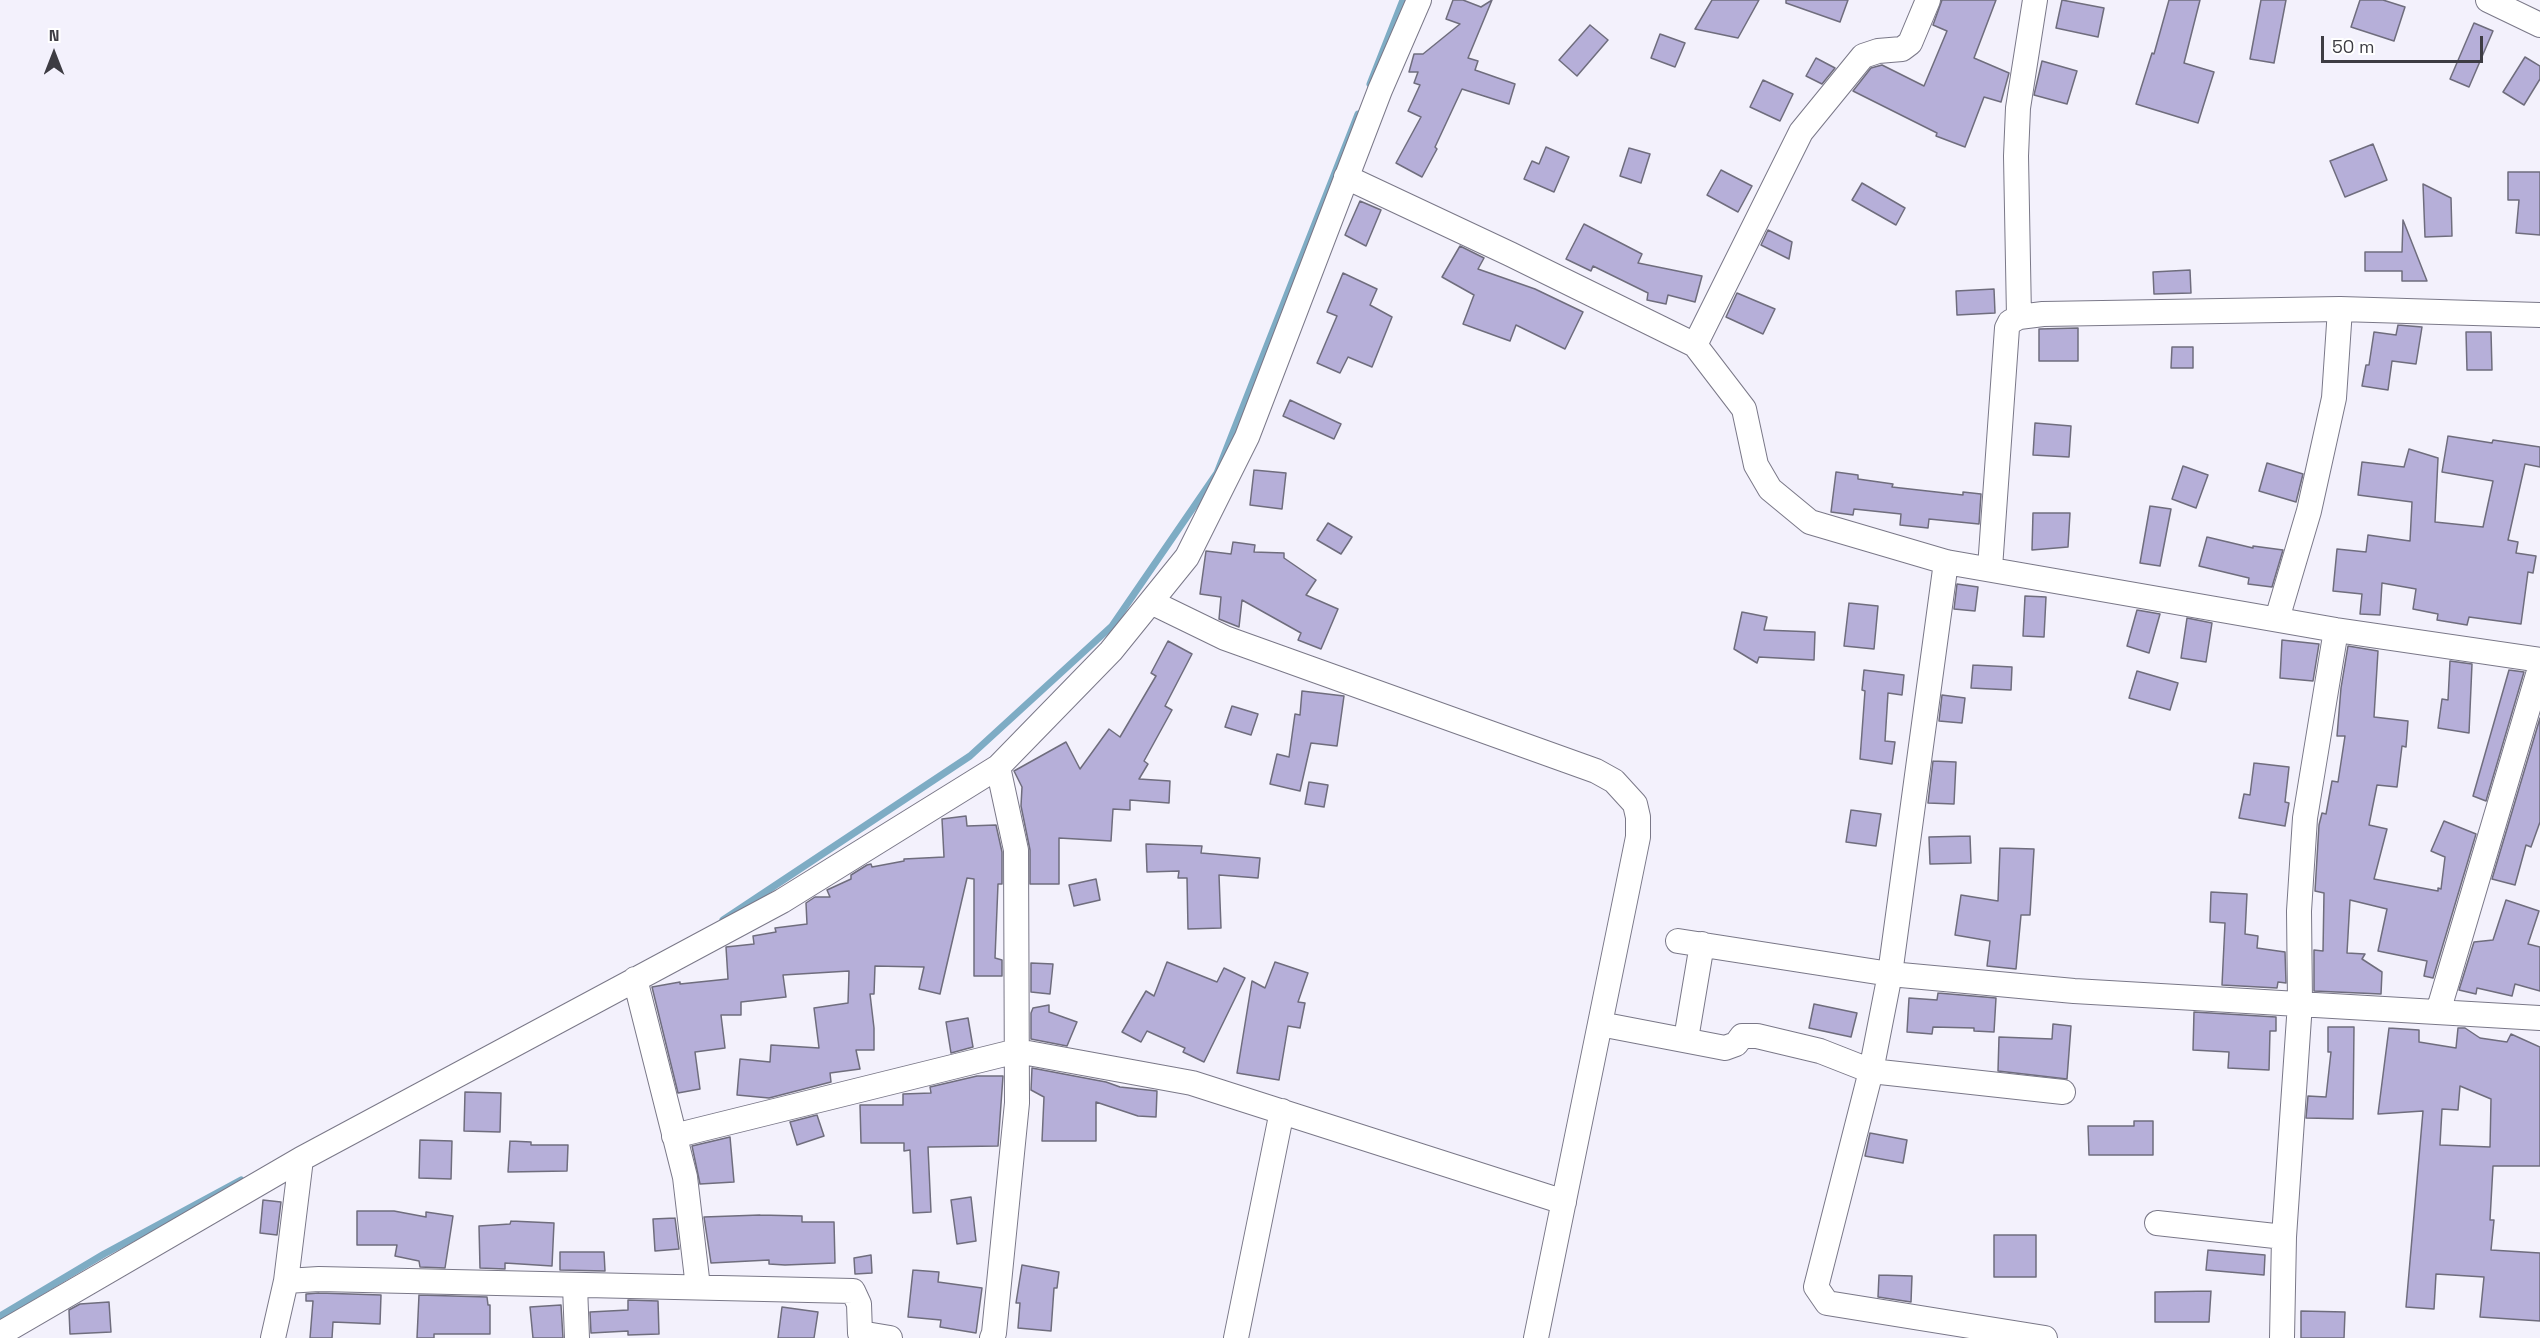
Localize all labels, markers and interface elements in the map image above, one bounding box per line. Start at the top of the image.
north arrow [24,24,84,84]
scale bar [2324,24,2486,62]
text: N [49,25,59,46]
text: 50 m [2332,35,2374,58]

